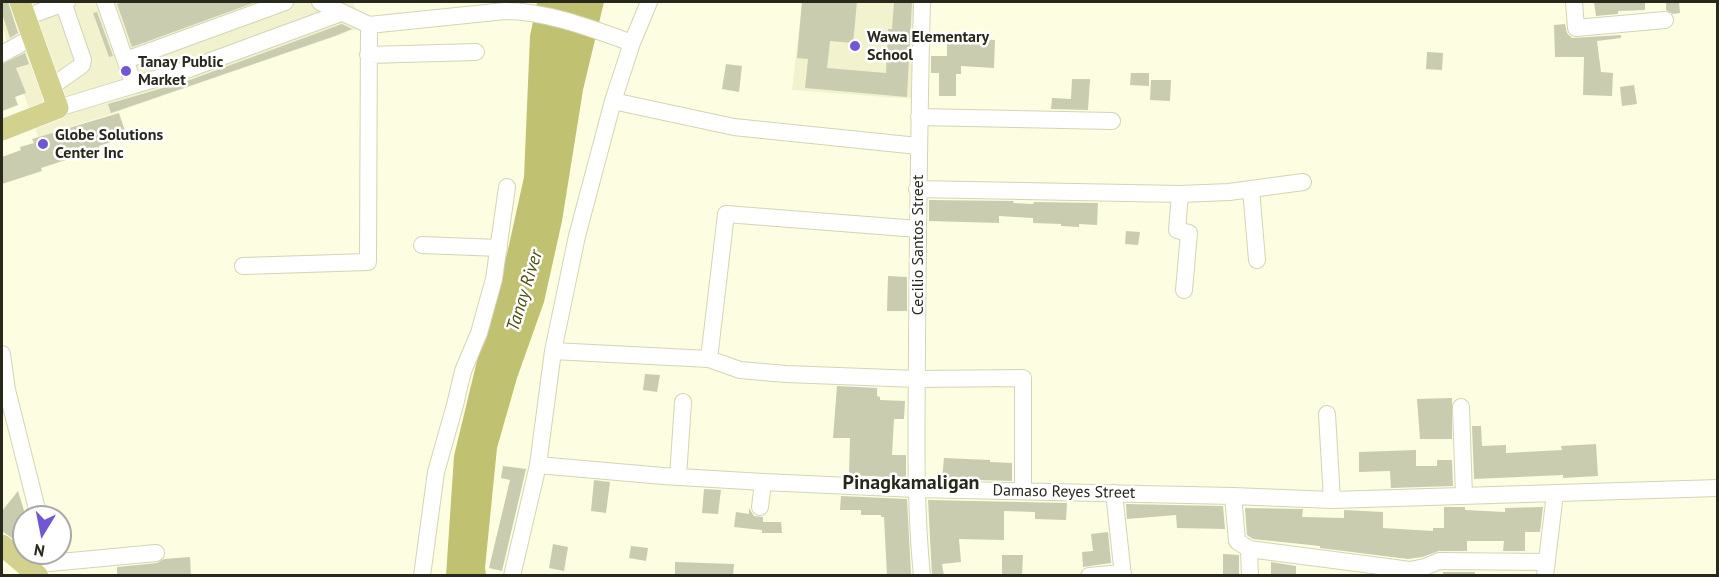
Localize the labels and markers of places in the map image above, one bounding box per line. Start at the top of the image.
place label: Wawa Elementary School [867,27,989,65]
marker: Wawa Elementary School [848,39,862,53]
place label: Tanay Public Market [138,52,224,90]
marker: Tanay Public Market [119,64,133,78]
place label: Globe Solutions Center Inc [55,125,163,163]
marker: Globe Solutions Center Inc [36,137,50,151]

